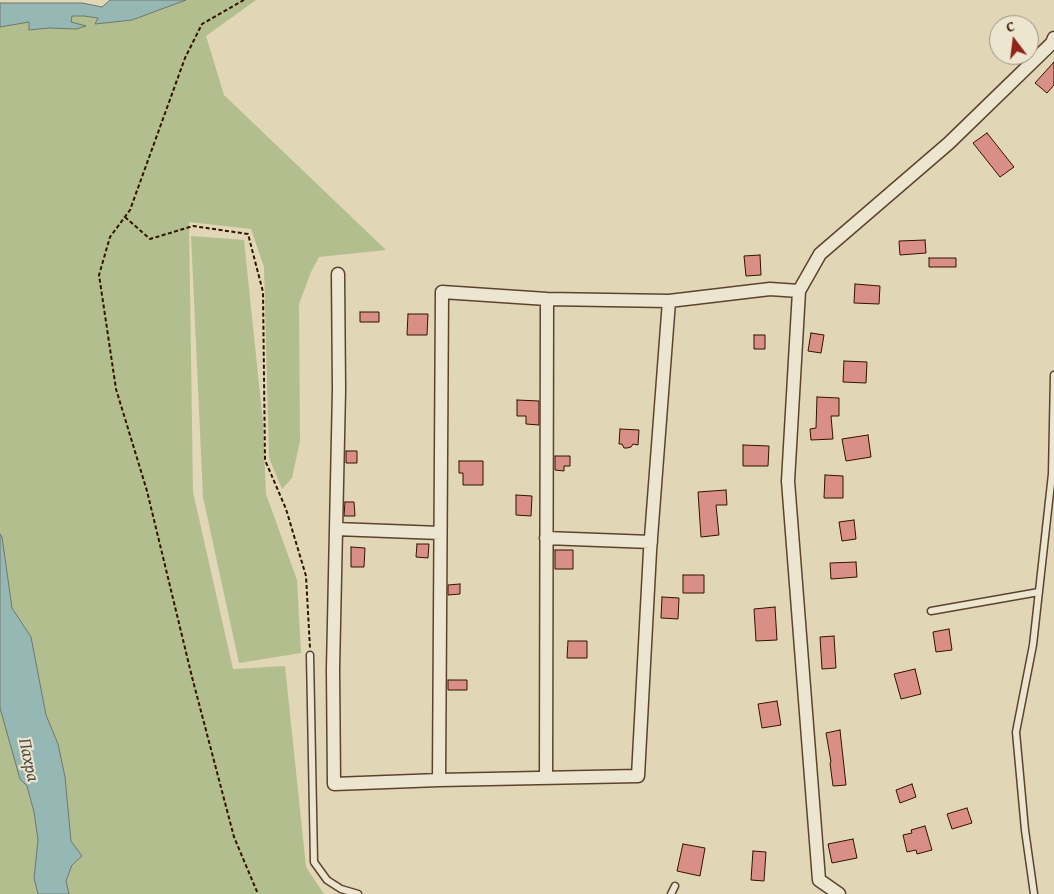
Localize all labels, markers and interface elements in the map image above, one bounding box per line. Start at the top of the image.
north arrow [989,15,1039,65]
text: С [1004,16,1017,37]
water label: Пахра [13,736,43,784]

